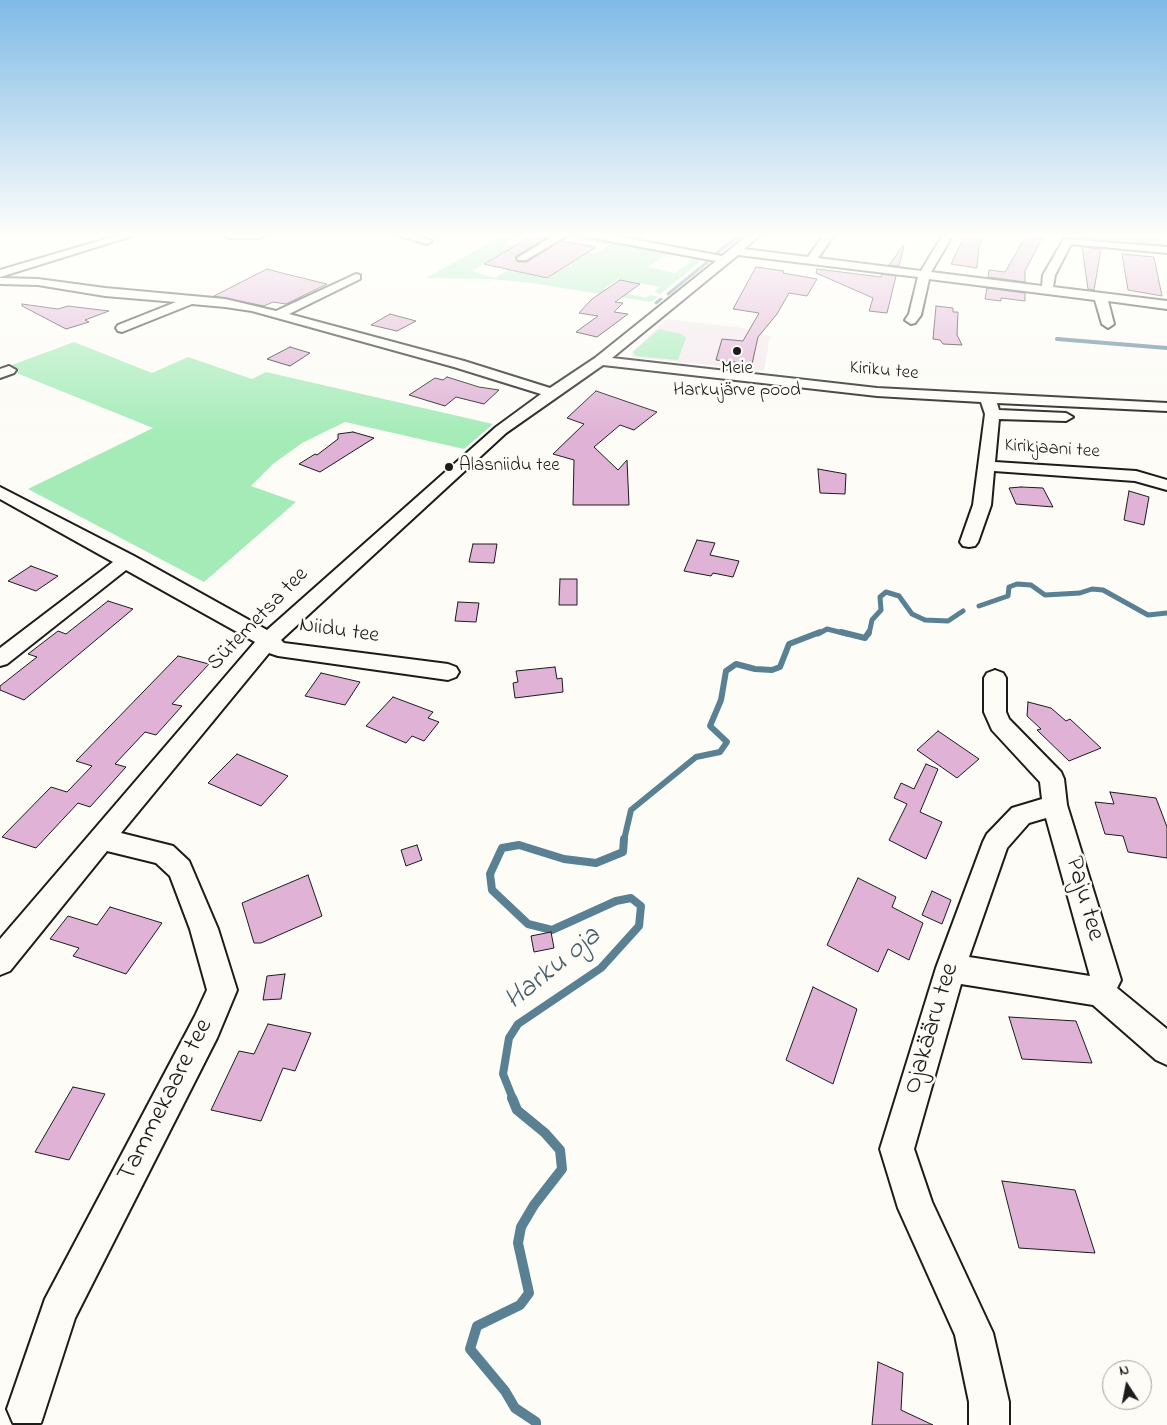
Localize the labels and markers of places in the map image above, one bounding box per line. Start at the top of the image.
marker: Meie Harkujärve pood [731,345,743,357]
place label: Meie Harkujärve pood [673,359,801,403]
place label: Alasniidu tee [459,456,560,478]
marker: Alasniidu tee [443,461,455,473]

